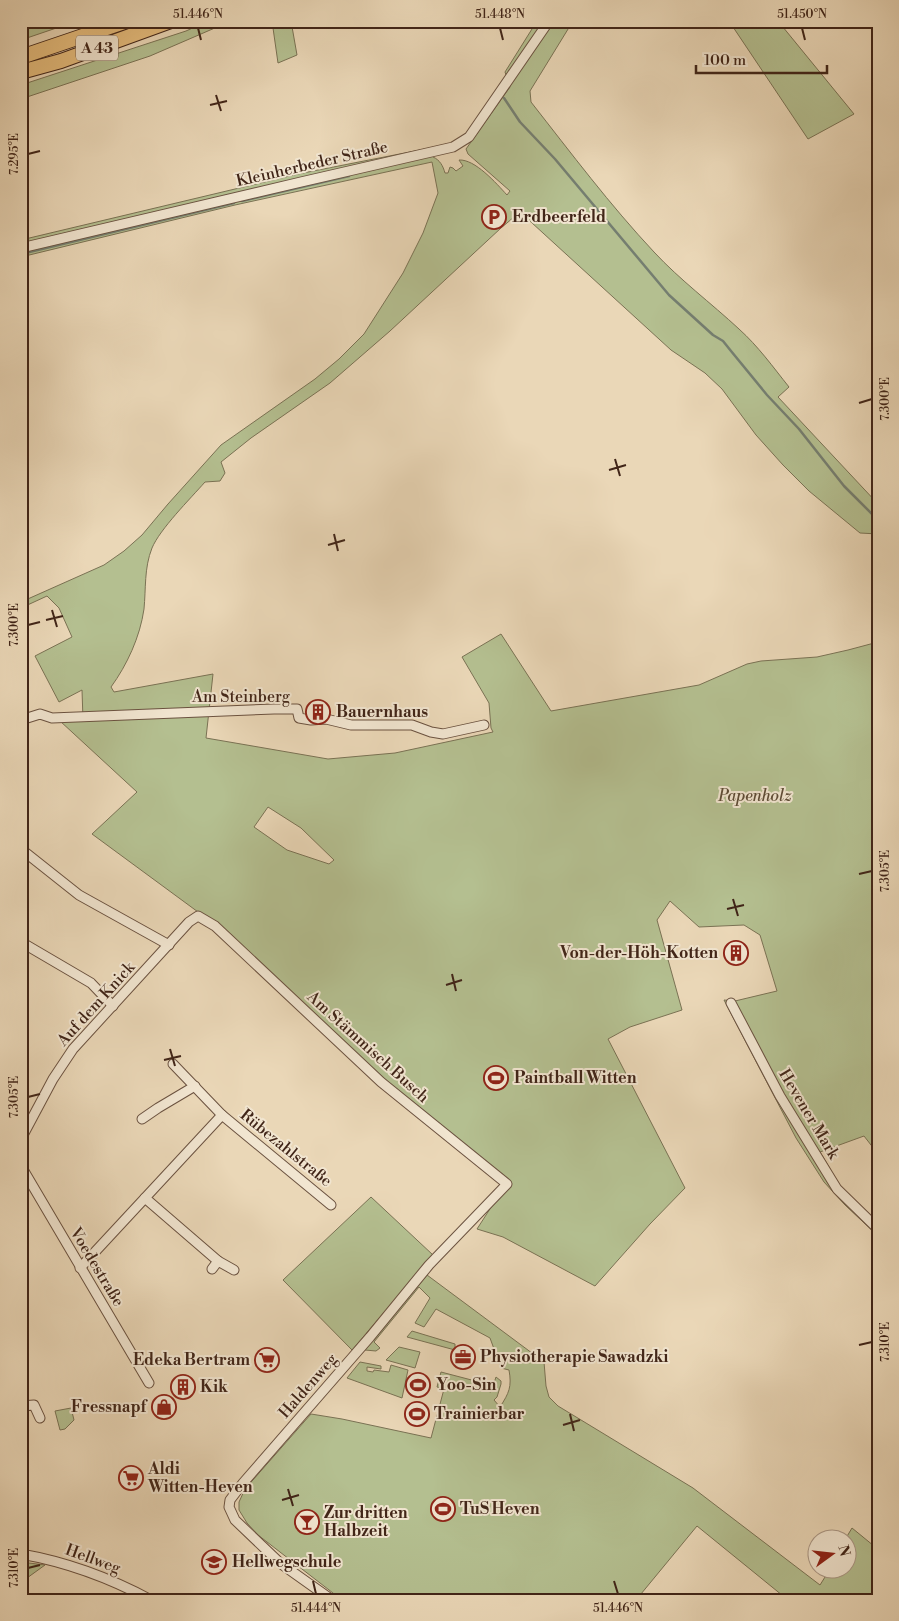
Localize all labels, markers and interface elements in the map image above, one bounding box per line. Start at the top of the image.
text: 51.446°N [173,7,223,22]
text: 51.448°N [475,7,525,22]
text: 51.450°N [777,7,827,22]
road number: A 43 [76,36,118,60]
scale bar [696,42,828,74]
text: 100 m [704,51,746,70]
text: 7.295°E [7,133,22,175]
street label: Kleinherbeder Straße [234,137,390,191]
parking icon: Erdbeerfeld [481,204,507,230]
place label: Erdbeerfeld [512,207,606,227]
text: 7.300°E [878,377,893,421]
text: 7.300°E [7,603,22,647]
street label: Am Steinberg [191,687,291,707]
building icon: Bauernhaus [305,699,331,725]
place label: Bauernhaus [336,702,428,722]
park label: Papenholz [717,786,792,806]
text: 7.305°E [878,850,893,892]
building icon: Von-der-Höh-Kotten [723,940,749,966]
place label: Von-der-Höh-Kotten [559,943,718,963]
street label: Auf dem Knick [52,957,140,1051]
street label: Am Stämmisch Busch [302,986,434,1107]
sports icon: Paintball Witten [483,1065,509,1091]
street label: Hevener Mark [774,1065,845,1164]
place label: Paintball Witten [514,1068,637,1088]
text: 7.305°E [7,1076,22,1118]
street label: Rübezahlstraße [236,1105,336,1191]
street label: Voedestraße [65,1223,129,1310]
text: 7.310°E [878,1322,893,1362]
office icon: Physiotherapie Sawadzki [450,1344,476,1370]
supermarket icon: Edeka Bertram [254,1347,280,1373]
place label: Physiotherapie Sawadzki [480,1347,668,1367]
street label: Haldenweg [274,1349,342,1423]
place label: Edeka Bertram [133,1350,250,1370]
sports icon: Yoo-Sin [405,1372,431,1398]
building icon: Kik [170,1374,196,1400]
place label: Yoo-Sin [436,1375,497,1395]
place label: Kik [200,1377,229,1397]
shop icon: Fressnapf [151,1394,177,1420]
place label: Fressnapf [71,1397,148,1417]
sports icon: Trainierbar [404,1401,430,1427]
place label: Trainierbar [434,1404,525,1424]
place label: Aldi Witten-Heven [147,1459,253,1497]
supermarket icon: Aldi Witten-Heven [118,1465,144,1491]
sports icon: TuS Heven [430,1496,456,1522]
place label: TuS Heven [460,1499,540,1519]
place label: Zur dritten Halbzeit [324,1503,408,1541]
bar icon: Zur dritten Halbzeit [294,1509,320,1535]
north arrow [806,1528,856,1578]
street label: Hellweg [62,1540,124,1578]
text: N [833,1543,854,1559]
text: 7.310°E [7,1548,22,1588]
school or university icon: Hellwegschule [201,1549,227,1575]
place label: Hellwegschule [232,1552,342,1572]
text: 51.444°N [291,1601,341,1616]
text: 51.446°N [593,1601,643,1616]

